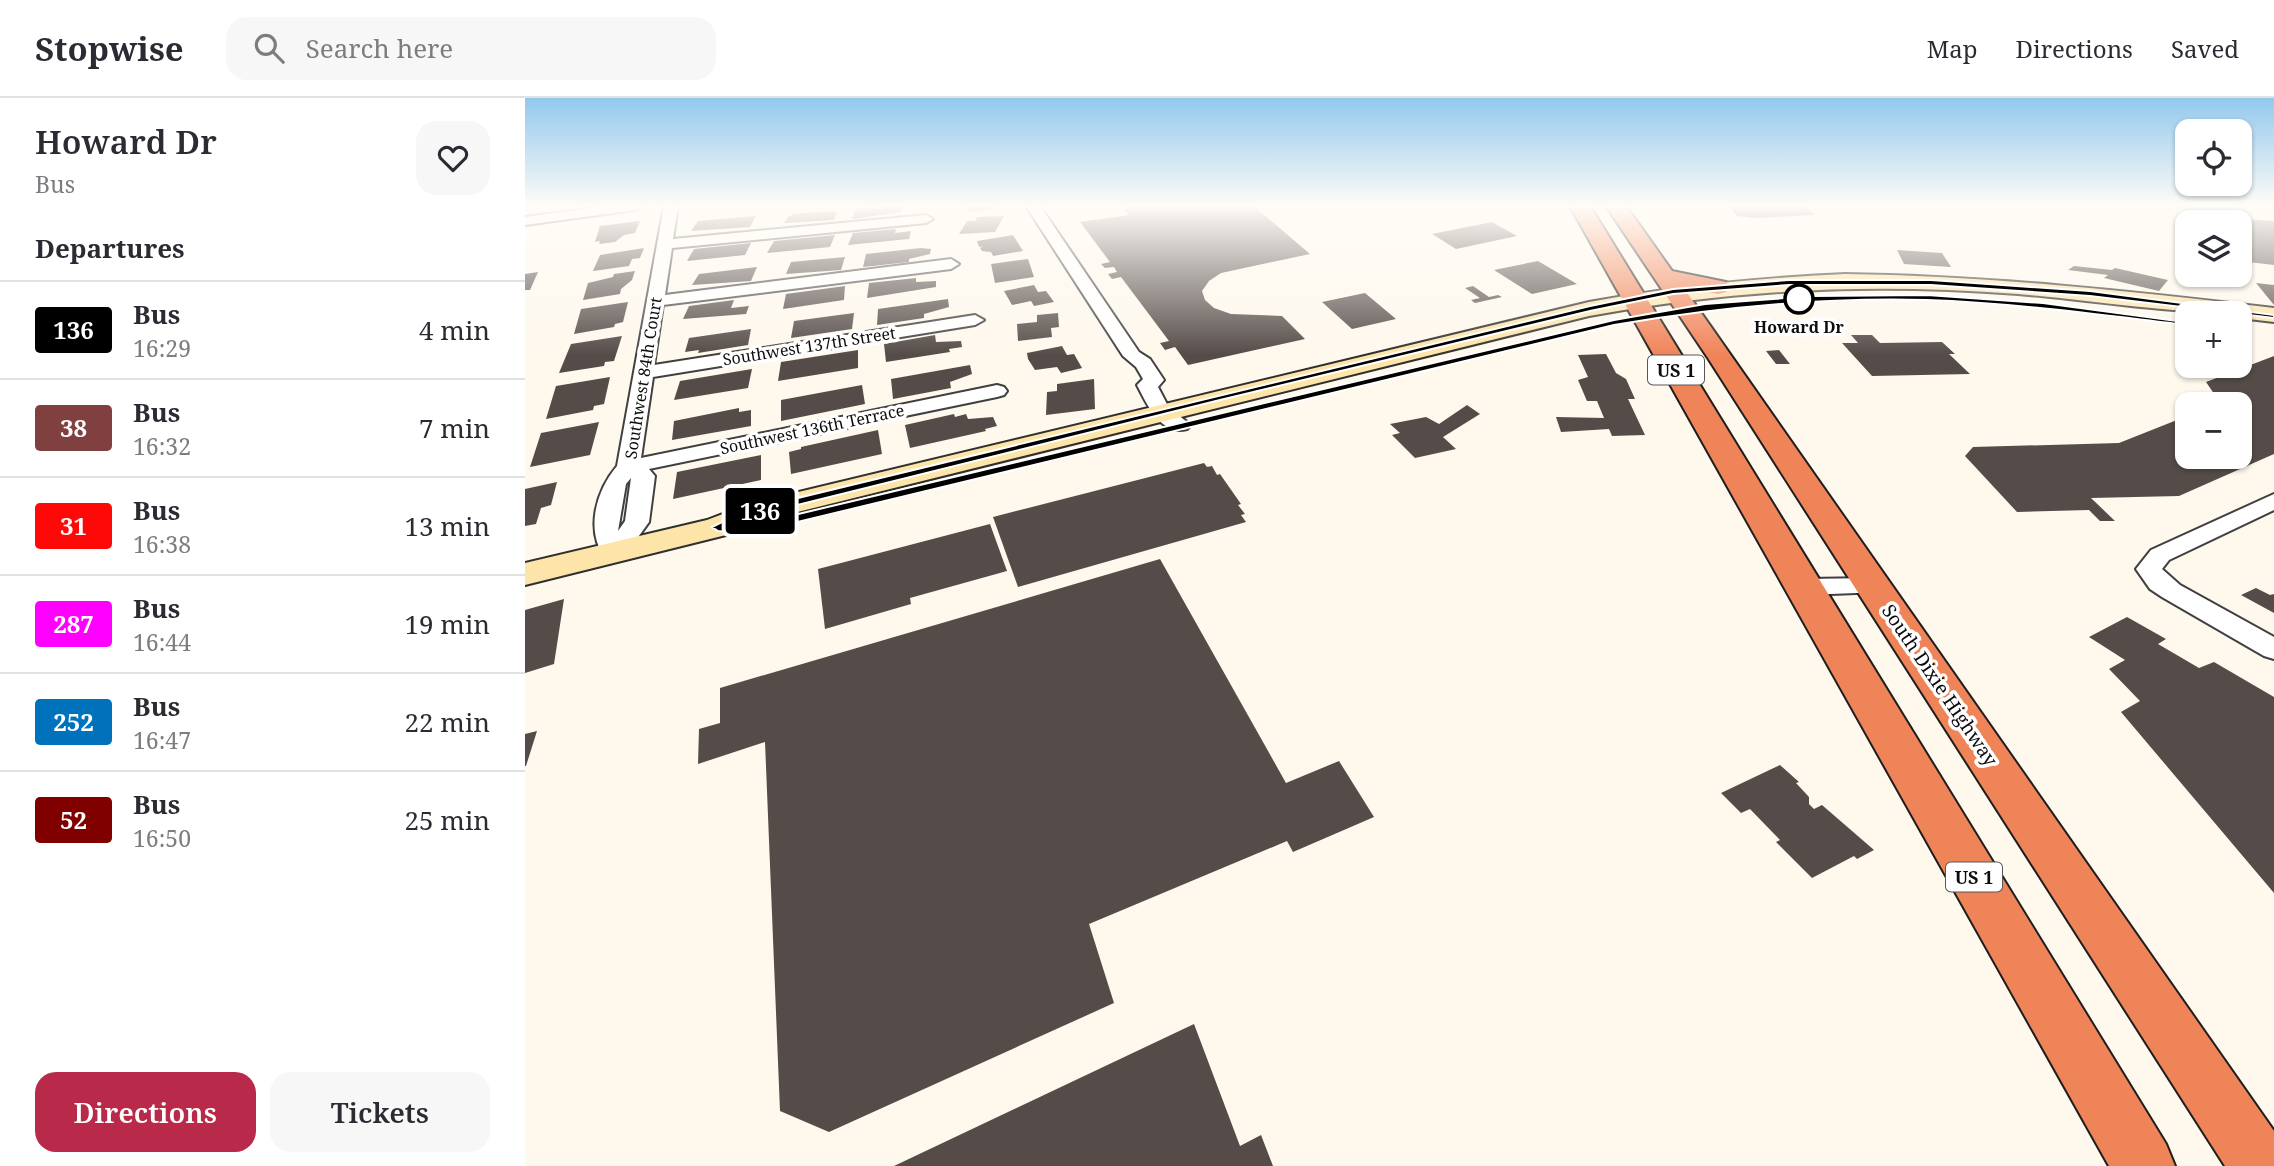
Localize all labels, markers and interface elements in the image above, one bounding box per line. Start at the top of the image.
search box [226,17,716,80]
text: Stopwise [35,26,184,71]
icon: search [250,29,288,67]
text: Search here [306,30,453,66]
text: Map [1927,32,1978,65]
text: Directions [2016,32,2133,65]
text: Saved [2171,32,2239,65]
text: Howard Dr [35,119,217,164]
map controls [2175,119,2252,469]
button: locate [2175,119,2252,196]
button: heart [416,121,490,195]
text: Bus [35,168,75,200]
button: layers [2175,210,2252,287]
text: Departures [35,230,185,266]
marker: Howard Dr [1784,284,1814,314]
street label: Southwest 84th Court [619,295,667,460]
text: Bus [133,296,180,332]
button: + [2175,301,2252,378]
text: 4 min [419,312,490,348]
text: 136 [53,313,94,346]
place label: Howard Dr [1754,316,1845,338]
street label: Southwest 137th Street [721,321,897,371]
text: 16:29 [133,332,191,364]
road number: US 1 [1648,356,1704,384]
button: − [2175,392,2252,469]
text: Bus [133,394,180,430]
street label: Southwest 136th Terrace [718,399,906,459]
text: 7 min [419,410,490,446]
text: 38 [60,411,87,444]
text: 16:32 [133,430,191,462]
line badge: 136 [720,488,800,534]
text: Bus [133,492,180,528]
text: 136 [740,494,780,527]
text: 13 min [405,508,490,544]
text: 31 [60,509,87,542]
text: 16:38 [133,528,191,560]
text: Bus [133,590,180,626]
street label: South Dixie Highway [1876,599,2004,771]
text: 19 min [405,606,490,642]
text: 287 [53,607,94,640]
text: 16:44 [133,626,191,658]
text: Bus [133,688,180,724]
text: 22 min [405,704,490,740]
text: 252 [53,705,94,738]
text: 16:47 [133,724,191,756]
text: Bus [133,786,180,822]
text: 25 min [405,802,490,838]
text: 52 [60,803,87,836]
text: 16:50 [133,822,191,854]
road number: US 1 [1946,862,2002,892]
button: Directions [35,1072,256,1152]
button: Tickets [270,1072,490,1152]

